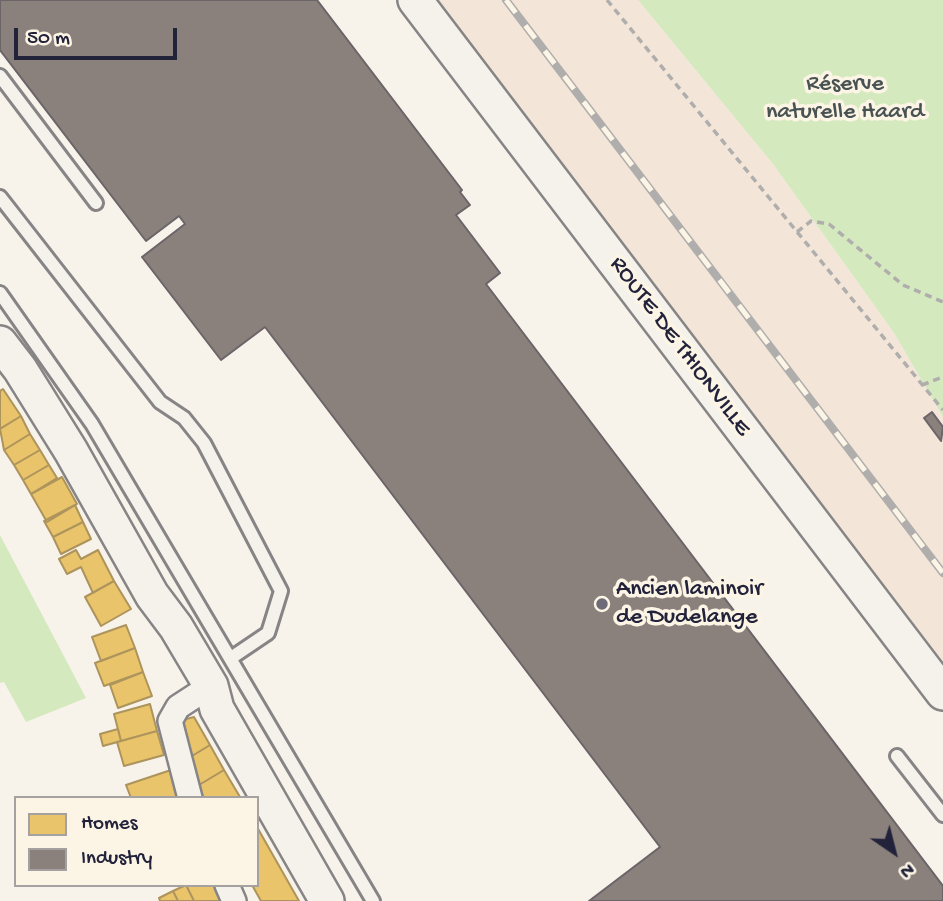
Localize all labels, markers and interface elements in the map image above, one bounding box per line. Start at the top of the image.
scale bar [18,14,180,58]
text: 50 m [27,27,70,52]
park label: Réserve naturelle Haard [766,71,924,127]
street label: ROUTE DE THIONVILLE [602,251,756,443]
place label: Ancien laminoir de Dudelange [616,576,763,632]
marker: Ancien laminoir de Dudelange [594,596,610,612]
legend [14,796,259,887]
text: Homes [81,812,137,837]
north arrow [859,817,929,887]
text: Industry [81,847,152,872]
text: N [895,857,918,883]

